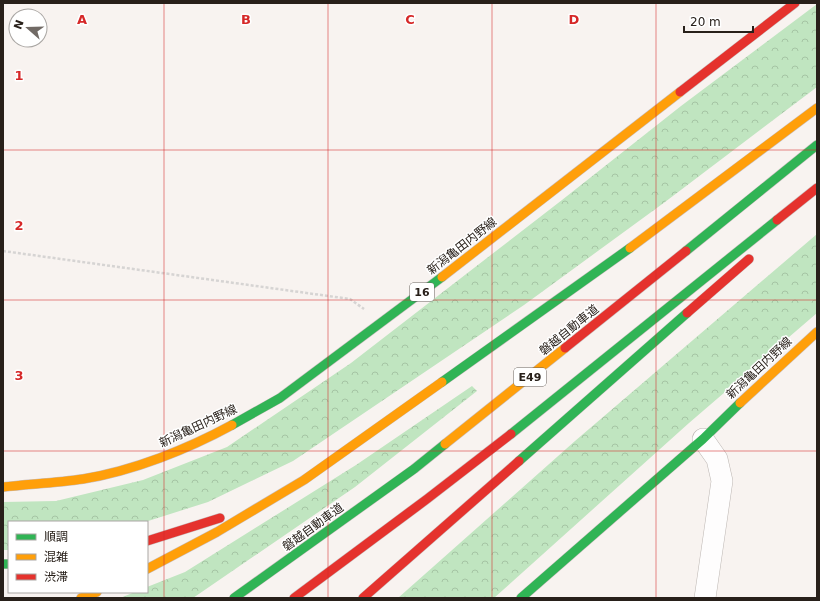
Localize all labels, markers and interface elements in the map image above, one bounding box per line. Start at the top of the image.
north arrow [8,8,48,48]
scale bar [684,8,753,34]
text: A [77,12,87,27]
text: B [241,12,251,27]
text: C [405,12,415,27]
text: D [569,12,580,27]
text: 20 m [690,15,721,29]
text: N [11,18,27,31]
text: 1 [14,68,24,83]
street label: 新潟亀田内野線 [425,215,499,277]
text: 2 [14,218,24,233]
road number: 16 [410,283,434,301]
street label: 磐越自動車道 [537,302,601,358]
street label: 新潟亀田内野線 [724,334,794,402]
text: 3 [14,368,24,383]
road number: E49 [514,368,546,386]
street label: 新潟亀田内野線 [157,402,239,450]
street label: 磐越自動車道 [280,500,346,554]
legend [8,521,148,593]
text: 順調 [44,530,68,544]
text: 混雑 [44,550,68,564]
text: 渋滞 [44,570,68,584]

